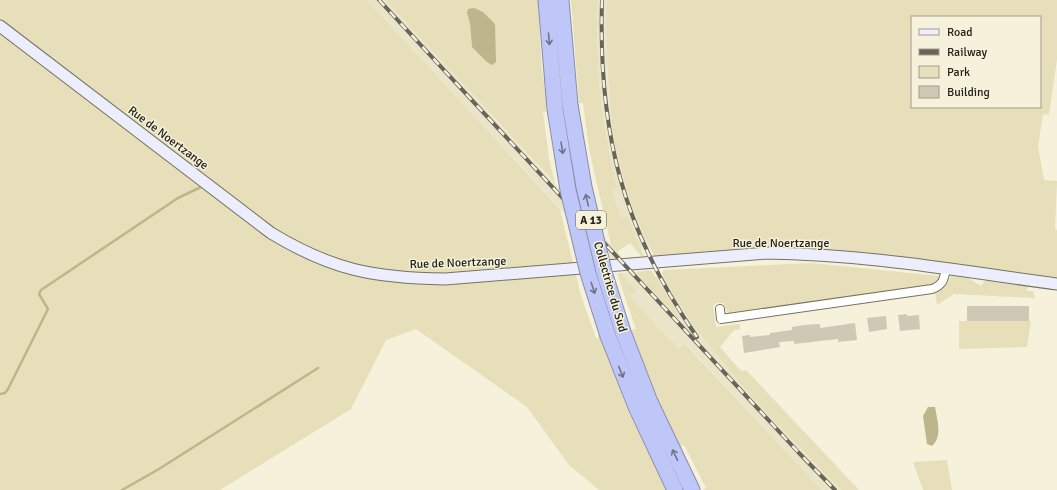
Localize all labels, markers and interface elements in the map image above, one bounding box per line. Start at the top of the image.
legend [911,16,1041,108]
text: Road [947,25,973,40]
one-way arrow [545,32,552,45]
text: Railway [947,45,987,60]
text: Park [947,65,970,80]
text: Building [947,85,990,100]
street label: Rue de Noertzange [125,103,211,173]
one-way arrow [558,141,566,154]
one-way arrow [582,194,590,207]
road number: A 13 [576,211,606,229]
street label: Rue de Noertzange [733,236,829,251]
street label: Collectrice du Sud [590,240,630,334]
street label: Rue de Noertzange [409,254,507,272]
one-way arrow [590,281,597,294]
one-way arrow [618,366,626,378]
one-way arrow [671,449,678,461]

